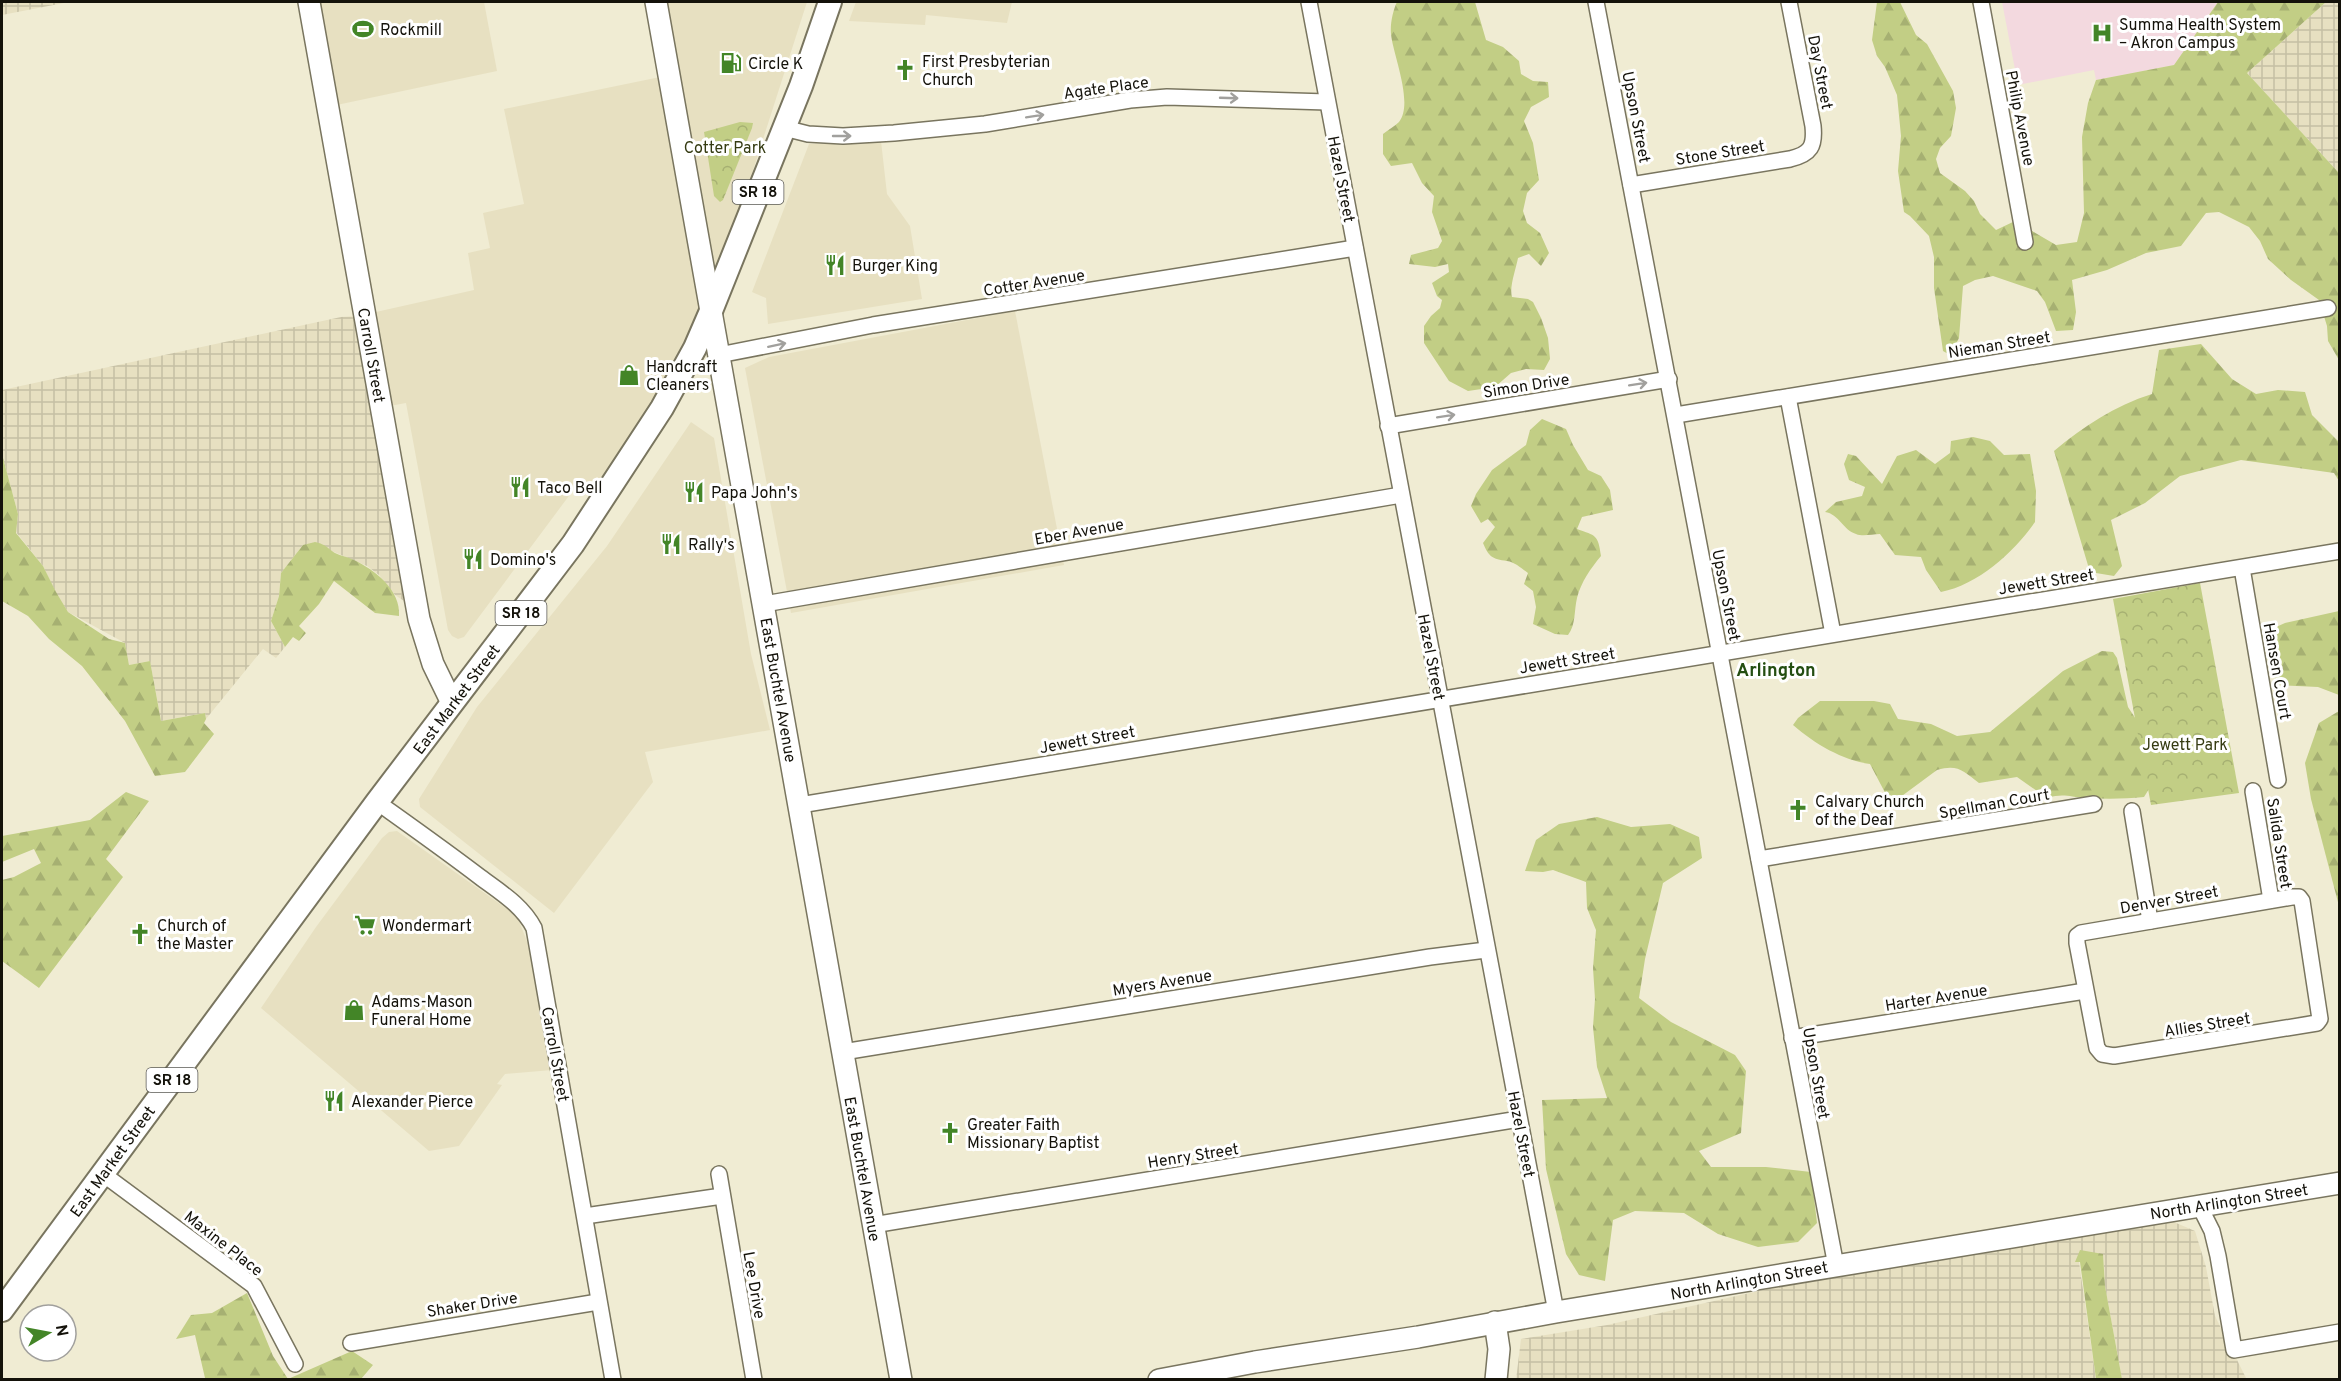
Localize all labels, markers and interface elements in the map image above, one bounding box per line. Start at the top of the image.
place label: Summa Health System – Akron Campus [2119,16,2281,54]
sports icon: Rockmill [351,17,375,41]
place label: Rockmill [380,21,442,41]
hospital icon: Summa Health System – Akron Campus [2090,21,2114,45]
street label: Day Street [1802,34,1836,111]
fuel station icon: Circle K [719,51,743,75]
place label: First Presbyterian Church [922,53,1050,91]
place label: Circle K [748,55,803,75]
church icon: First Presbyterian Church [893,58,917,82]
street label: Philip Avenue [2000,69,2038,168]
street label: Upson Street [1616,70,1654,165]
street label: Agate Place [1062,73,1150,105]
one-way arrow [1218,93,1238,104]
one-way arrow [1025,110,1045,121]
one-way arrow [831,130,851,142]
street label: Hazel Street [1322,134,1358,224]
street label: Stone Street [1674,137,1766,171]
park label: Cotter Park [684,139,766,159]
road number: SR 18 [732,180,783,204]
restaurant icon: Burger King [823,253,847,277]
place label: Burger King [852,257,938,277]
street label: Cotter Avenue [982,266,1086,302]
street label: Carroll Street [352,306,388,404]
street label: Nieman Street [1947,328,2052,364]
one-way arrow [767,339,786,350]
place label: Handcraft Cleaners [646,358,717,396]
shop icon: Handcraft Cleaners [617,363,641,387]
street label: Simon Drive [1482,370,1571,404]
one-way arrow [1628,379,1648,390]
one-way arrow [1436,410,1455,421]
restaurant icon: Taco Bell [508,475,532,499]
place label: Taco Bell [537,479,602,499]
restaurant icon: Papa John's [682,480,706,504]
place label: Papa John's [711,484,798,504]
street label: Eber Avenue [1033,515,1126,551]
restaurant icon: Rally's [659,532,683,556]
place label: Rally's [688,536,735,556]
restaurant icon: Domino's [461,547,485,571]
street label: Upson Street [1706,548,1744,643]
place label: Domino's [490,551,556,571]
street label: Jewett Street [1997,566,2096,600]
road number: SR 18 [496,601,546,625]
street label: Hazel Street [1412,612,1448,702]
street label: East Buchtel Avenue [754,616,800,764]
street label: Hansen Court [2258,621,2294,721]
street label: East Market Street [410,641,505,759]
street label: Jewett Street [1518,645,1617,679]
district label: Arlington [1736,660,1816,683]
street label: Jewett Street [1038,723,1137,759]
park label: Jewett Park [2142,736,2228,756]
street label: Spellman Court [1938,785,2051,825]
place label: Calvary Church of the Deaf [1815,793,1924,831]
street label: Salida Street [2261,797,2295,890]
church icon: Calvary Church of the Deaf [1786,798,1810,822]
street label: Denver Street [2119,882,2220,919]
supermarket icon: Wondermart [353,913,377,937]
place label: Church of the Master [157,917,233,955]
place label: Wondermart [382,917,472,937]
church icon: Church of the Master [128,922,152,946]
street label: Myers Avenue [1111,966,1213,1002]
street label: Harter Avenue [1884,981,1989,1017]
place label: Adams-Mason Funeral Home [371,993,473,1031]
shop icon: Adams-Mason Funeral Home [342,998,366,1022]
street label: Carroll Street [536,1005,572,1103]
street label: Allies Street [2163,1009,2252,1043]
street label: Upson Street [1797,1026,1833,1121]
road number: SR 18 [146,1068,198,1092]
restaurant icon: Alexander Pierce [322,1089,346,1113]
street label: Hazel Street [1502,1089,1538,1179]
place label: Alexander Pierce [351,1093,473,1113]
street label: East Buchtel Avenue [838,1095,884,1243]
street label: East Market Street [67,1103,161,1222]
place label: Greater Faith Missionary Baptist [967,1116,1099,1154]
church icon: Greater Faith Missionary Baptist [938,1121,962,1145]
street label: Henry Street [1146,1140,1240,1174]
street label: North Arlington Street [2149,1181,2310,1225]
street label: Maxine Place [179,1208,266,1282]
street label: Lee Drive [737,1250,769,1321]
street label: North Arlington Street [1669,1258,1830,1306]
street label: Shaker Drive [425,1289,519,1323]
north arrow [18,1303,78,1363]
text: N [50,1323,72,1338]

